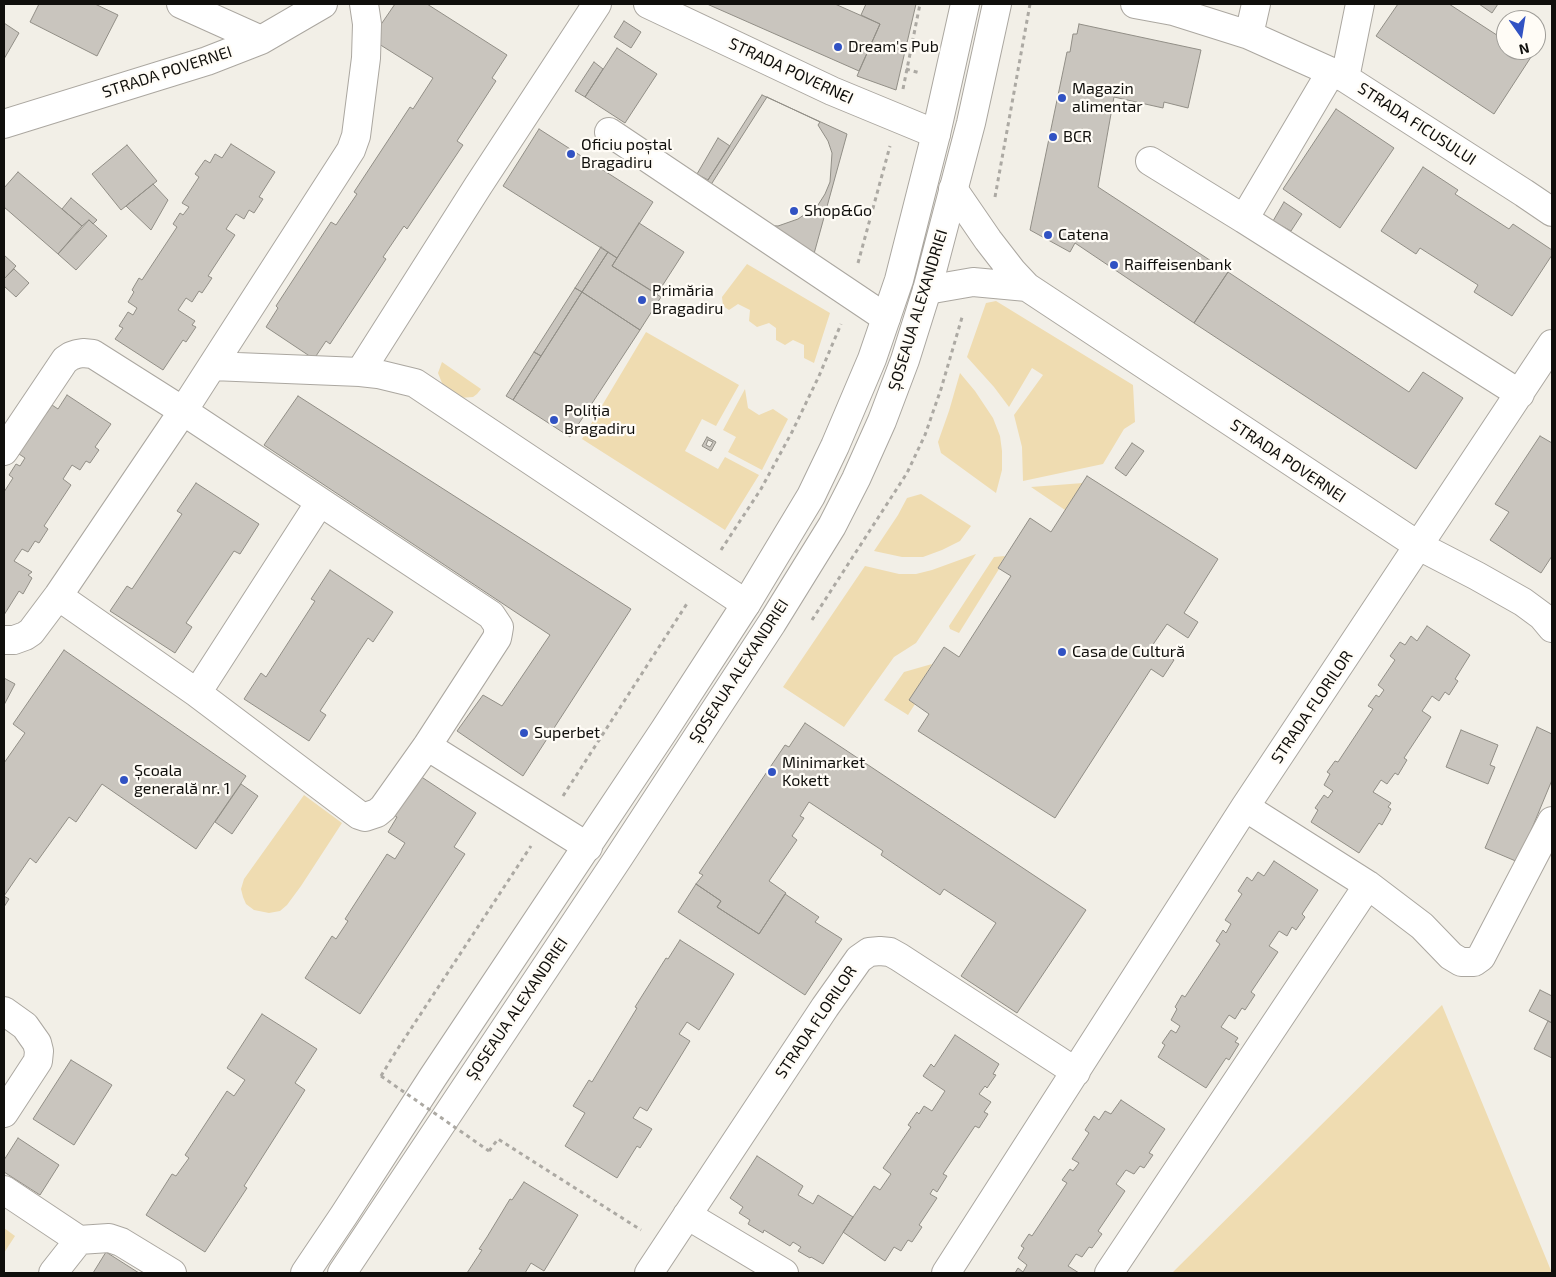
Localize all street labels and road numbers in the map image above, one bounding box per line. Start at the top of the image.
street label: STRADA POVERNEI [726,34,856,108]
street label: STRADA POVERNEI [100,42,234,102]
street label: STRADA FICUSULUI [1354,79,1480,169]
street label: ȘOSEAUA ALEXANDRIEI [884,227,952,393]
street label: STRADA POVERNEI [1227,415,1349,507]
street label: ȘOSEAUA ALEXANDRIEI [685,595,793,747]
street label: STRADA FLORILOR [1267,647,1357,767]
street label: ȘOSEAUA ALEXANDRIEI [462,934,572,1084]
street label: STRADA FLORILOR [771,962,861,1082]

